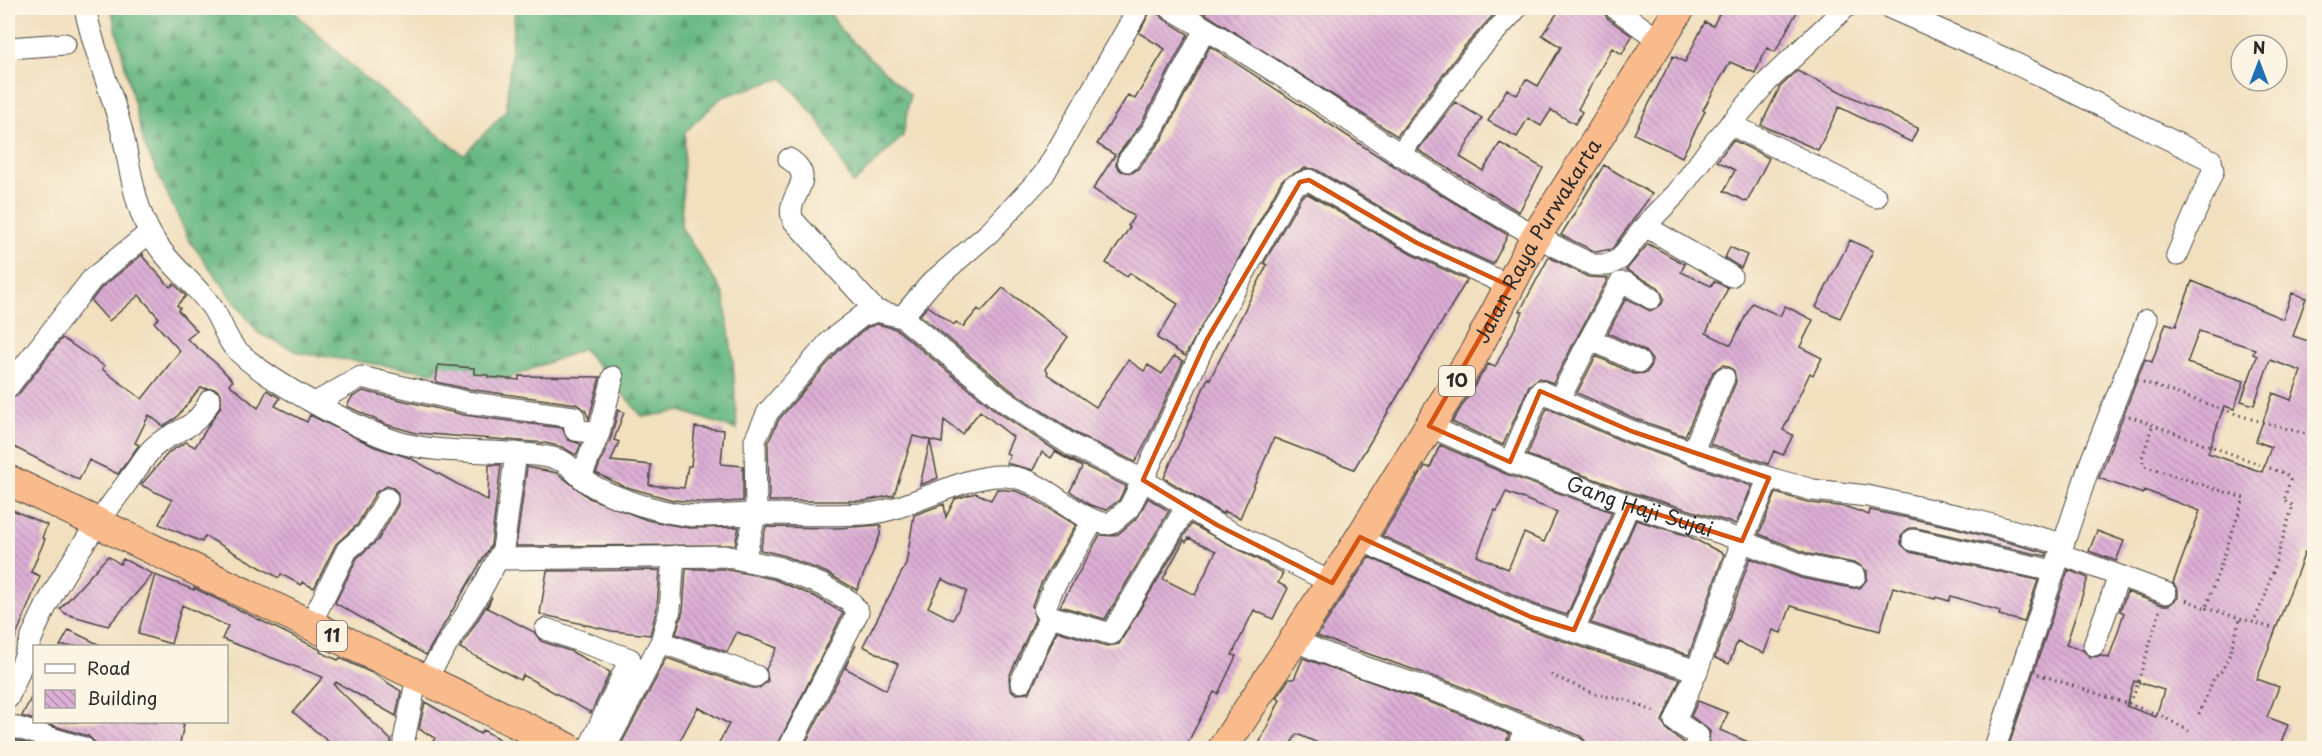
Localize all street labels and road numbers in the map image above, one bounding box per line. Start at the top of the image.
street label: Jalan Raya Purwakarta [1466,132,1608,348]
road number: 10 [1439,366,1475,396]
street label: Gang Haji Sujai [1563,468,1717,544]
road number: 11 [317,621,347,651]

